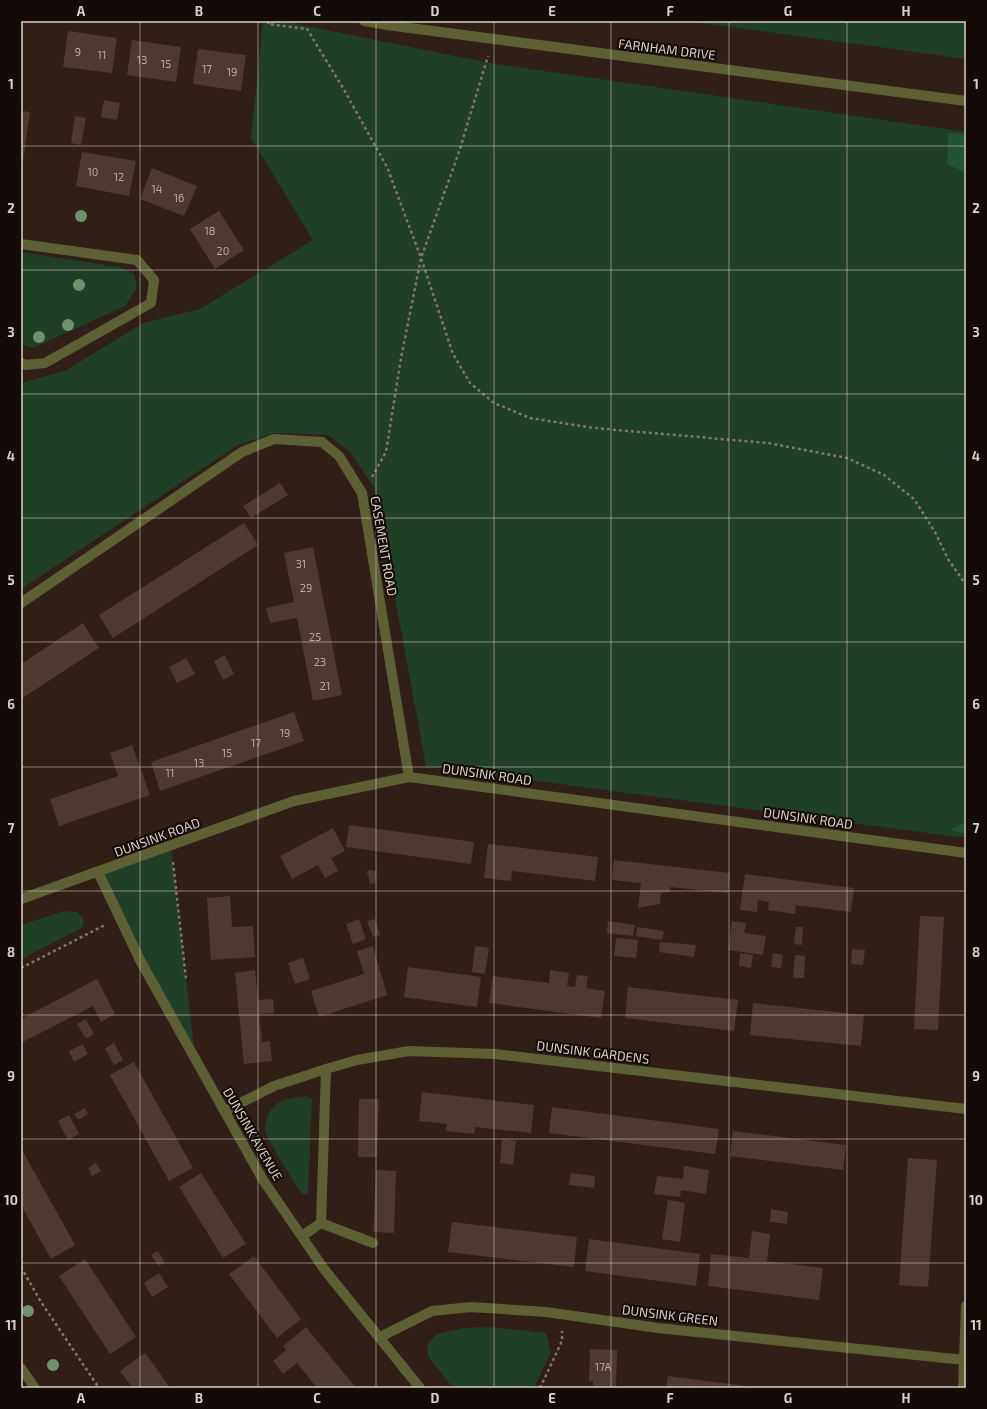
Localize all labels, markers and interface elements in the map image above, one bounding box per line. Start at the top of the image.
text: A [77,3,86,19]
text: B [195,3,203,19]
text: C [313,3,321,19]
text: D [431,3,440,19]
text: E [548,3,556,19]
text: F [666,3,674,19]
text: G [784,3,792,19]
text: H [902,3,911,19]
street label: FARNHAM DRIVE [617,35,717,63]
house number: 9 [75,45,81,58]
house number: 11 [98,48,106,61]
house number: 13 [137,53,147,66]
house number: 15 [161,57,171,70]
house number: 17 [202,62,212,75]
house number: 19 [227,65,237,78]
text: 1 [8,76,14,92]
text: 1 [973,76,979,92]
house number: 10 [87,165,99,178]
house number: 12 [114,170,124,183]
house number: 14 [151,182,163,195]
house number: 16 [174,191,184,204]
text: 2 [7,200,15,216]
text: 2 [972,200,980,216]
house number: 18 [204,224,216,237]
house number: 20 [217,244,229,257]
text: 3 [7,324,15,340]
text: 3 [972,324,980,340]
text: 4 [7,448,15,464]
text: 4 [972,448,980,464]
street label: CASEMENT ROAD [367,495,401,597]
house number: 31 [296,557,306,570]
text: 5 [7,572,15,588]
text: 5 [972,572,980,588]
house number: 29 [300,581,312,594]
house number: 25 [309,630,321,643]
house number: 23 [314,655,326,668]
house number: 21 [320,679,330,692]
text: 6 [7,696,15,712]
text: 6 [972,696,980,712]
house number: 19 [280,726,290,739]
house number: 17 [251,736,261,749]
house number: 15 [222,746,232,759]
house number: 13 [194,756,204,769]
street label: DUNSINK ROAD [441,760,533,788]
house number: 11 [166,766,174,779]
street label: DUNSINK ROAD [762,804,854,832]
street label: DUNSINK ROAD [112,814,202,860]
text: 7 [8,820,15,836]
text: 7 [973,820,980,836]
text: 8 [7,944,15,960]
text: 8 [972,944,980,960]
street label: DUNSINK GARDENS [536,1037,650,1067]
text: 9 [7,1068,15,1084]
text: 9 [972,1068,980,1084]
street label: DUNSINK AVENUE [220,1085,286,1183]
text: 10 [4,1192,18,1208]
text: 10 [969,1192,983,1208]
street label: DUNSINK GREEN [621,1301,719,1329]
text: 11 [5,1317,17,1333]
text: 11 [970,1317,982,1333]
house number: 17A [595,1360,611,1373]
text: A [77,1390,86,1406]
text: B [195,1390,203,1406]
text: C [313,1390,321,1406]
text: D [431,1390,440,1406]
text: E [548,1390,556,1406]
text: F [666,1390,674,1406]
text: G [784,1390,792,1406]
text: H [902,1390,911,1406]

